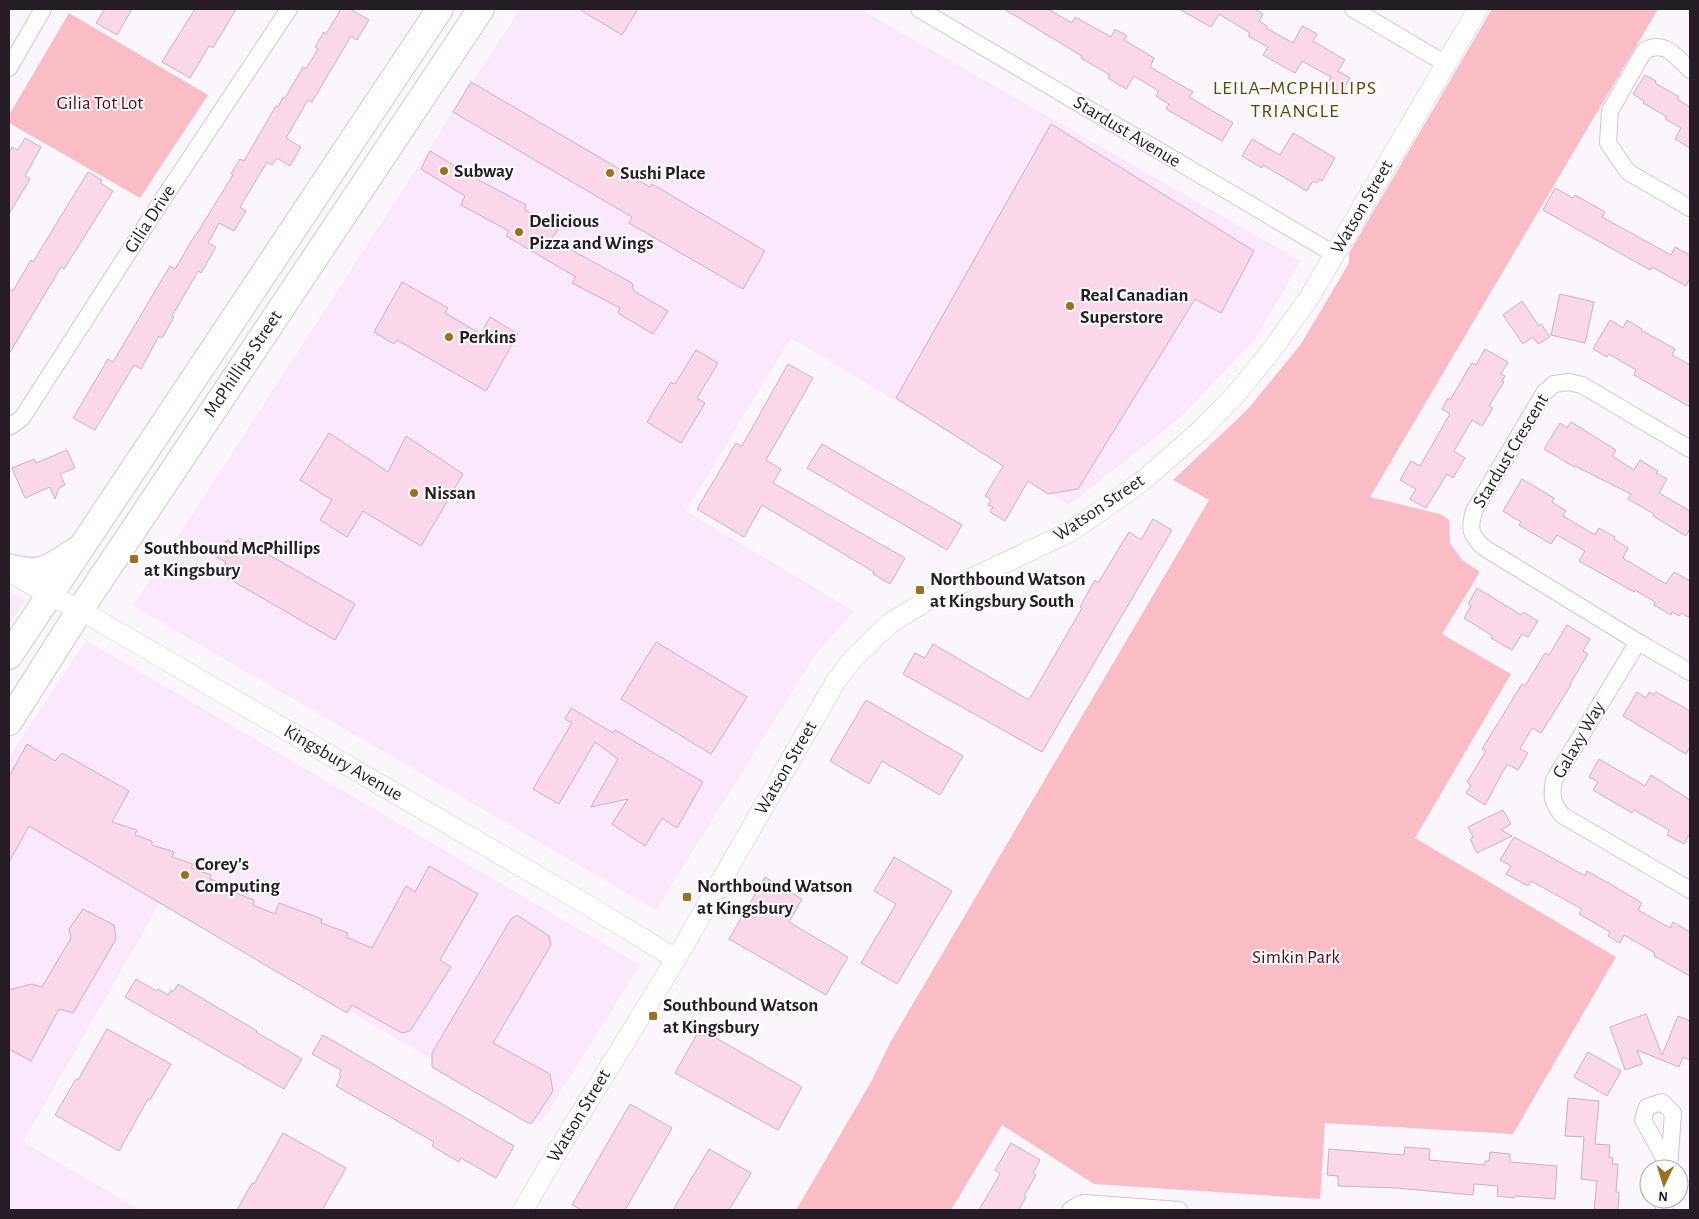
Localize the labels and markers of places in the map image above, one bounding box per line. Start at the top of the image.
place label: Subway [454,162,514,181]
place label: Sushi Place [620,164,706,183]
marker: Subway [438,165,450,177]
marker: Sushi Place [604,167,616,179]
place label: Delicious Pizza and Wings [529,212,654,253]
marker: Delicious Pizza and Wings [513,226,525,238]
place label: Real Canadian Superstore [1080,286,1189,327]
marker: Real Canadian Superstore [1064,300,1076,312]
place label: Perkins [459,328,516,347]
marker: Perkins [443,331,455,343]
place label: Nissan [424,484,476,503]
marker: Nissan [408,487,420,499]
place label: Southbound McPhillips at Kingsbury [144,539,320,580]
marker: Southbound McPhillips at Kingsbury [128,553,140,565]
place label: Northbound Watson at Kingsbury South [930,570,1086,611]
marker: Northbound Watson at Kingsbury South [914,584,926,596]
place label: Corey's Computing [195,855,280,896]
marker: Corey's Computing [179,869,191,881]
place label: Northbound Watson at Kingsbury [697,877,853,918]
marker: Northbound Watson at Kingsbury [681,891,693,903]
place label: Southbound Watson at Kingsbury [663,996,818,1037]
marker: Southbound Watson at Kingsbury [647,1010,659,1022]

